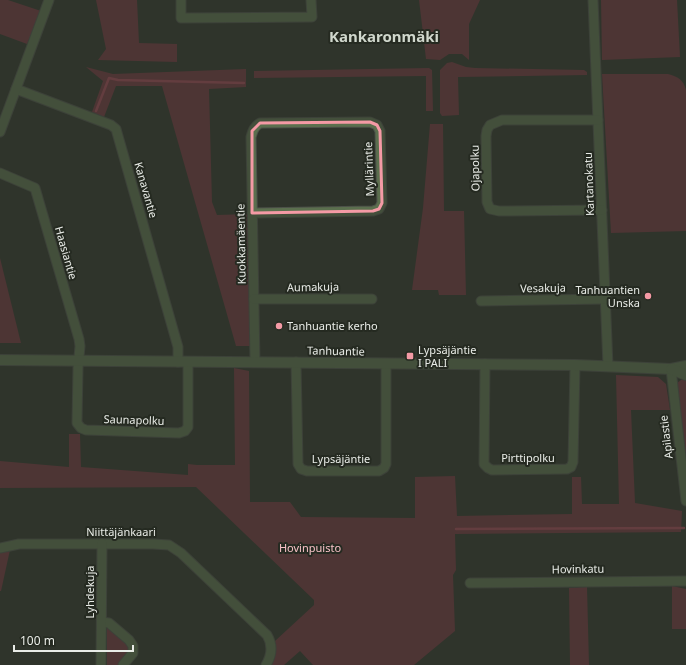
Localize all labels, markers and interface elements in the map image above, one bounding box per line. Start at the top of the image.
district label: Kankaronmäki [329,26,439,46]
street label: Myllärintie [360,141,377,197]
street label: Ojapolku [467,145,482,191]
street label: Kartanokatu [580,152,597,216]
street label: Kanavantie [131,160,162,220]
street label: Kuokkamäentie [232,204,249,284]
street label: Haasiantie [52,225,81,281]
street label: Aumakuja [287,279,339,294]
street label: Vesakuja [520,280,566,295]
place label: Tanhuantien Unska [575,282,640,310]
marker: Tanhuantien Unska [643,291,653,301]
place label: Tanhuantie kerho [287,318,378,333]
marker: Tanhuantie kerho [274,321,284,331]
street label: Tanhuantie [307,342,365,359]
place label: Lypsäjäntie I PALI [418,342,476,370]
marker: Lypsäjäntie I PALI [405,351,415,361]
street label: Saunapolku [103,411,165,428]
street label: Apilastie [655,414,676,460]
street label: Pirttipolku [501,450,555,465]
street label: Lypsäjäntie [312,451,370,466]
street label: Niittäjänkaari [86,524,156,539]
park label: Hovinpuisto [279,540,341,555]
street label: Hovinkatu [552,561,604,576]
street label: Lyhdekuja [82,566,97,618]
scale bar [14,627,133,653]
text: 100 m [20,632,55,649]

